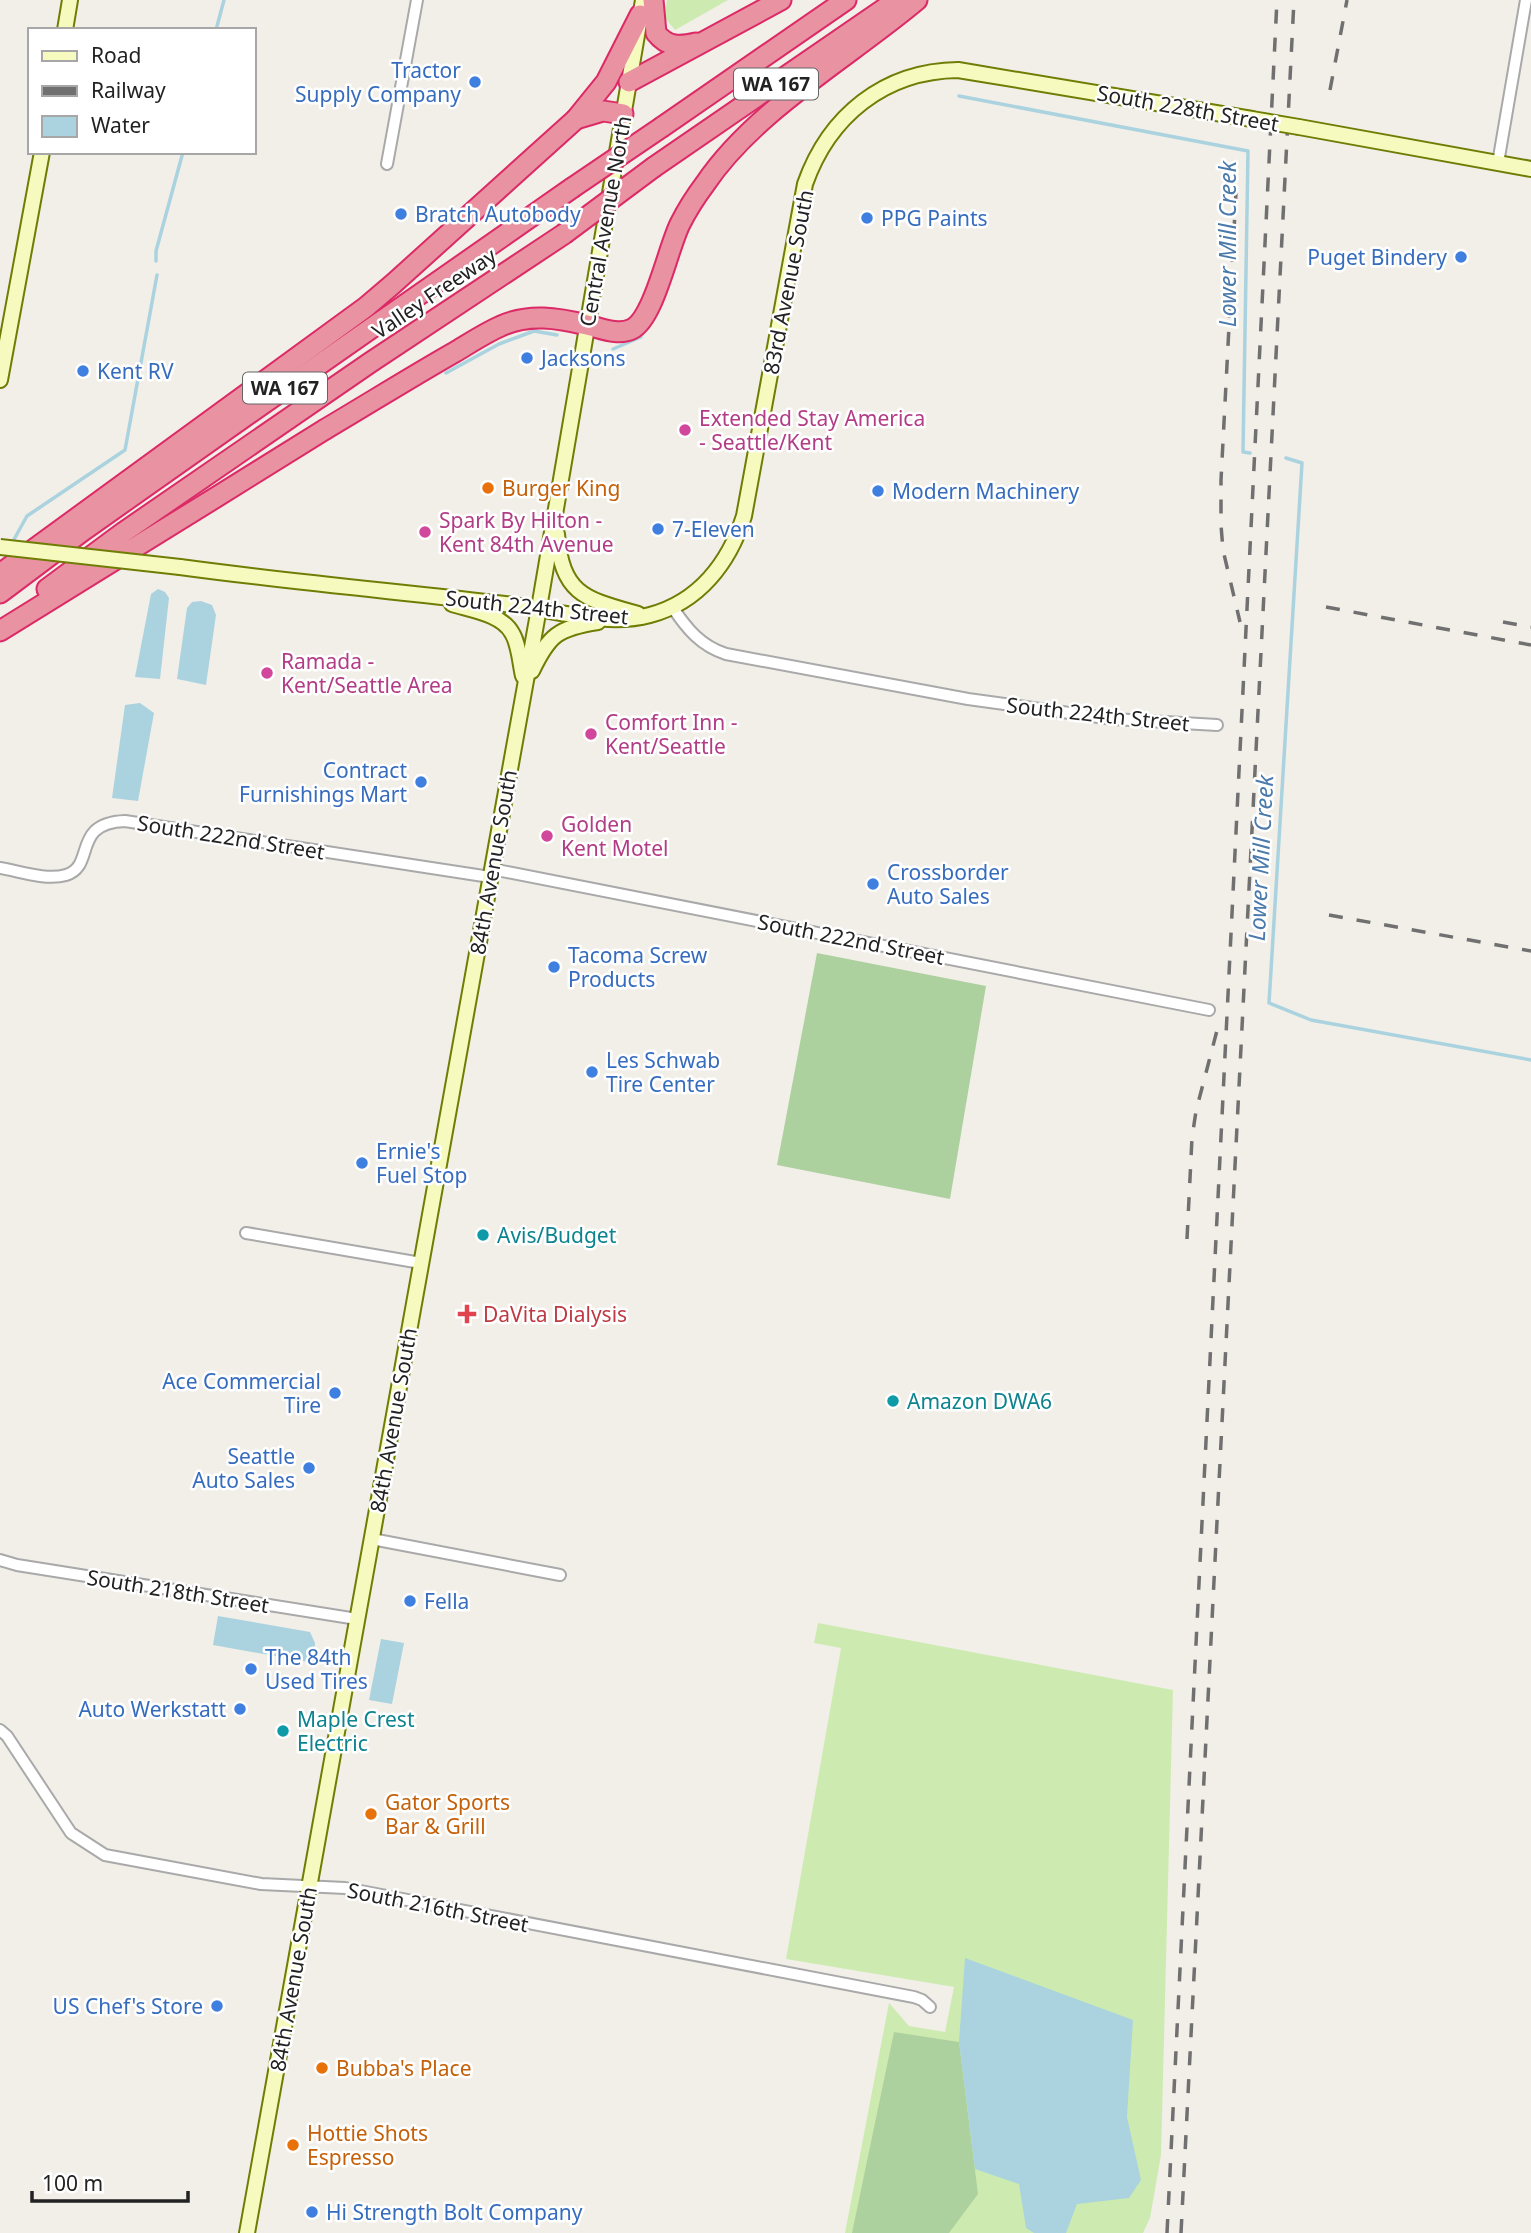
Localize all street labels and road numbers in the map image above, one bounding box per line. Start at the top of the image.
road number: WA 167 [734,68,818,100]
street label: South 228th Street [1095,78,1281,138]
street label: Central Avenue North [573,113,637,329]
street label: 83rd Avenue South [756,187,820,377]
street label: Valley Freeway [367,241,502,345]
road number: WA 167 [243,372,327,404]
street label: South 224th Street [444,583,630,631]
street label: South 224th Street [1005,690,1191,738]
street label: 84th Avenue South [463,767,523,957]
street label: South 222nd Street [135,808,327,866]
street label: South 222nd Street [755,907,947,971]
street label: 84th Avenue South [363,1325,423,1515]
street label: South 218th Street [85,1563,271,1619]
street label: South 216th Street [345,1876,531,1938]
street label: 84th Avenue South [263,1884,323,2074]

